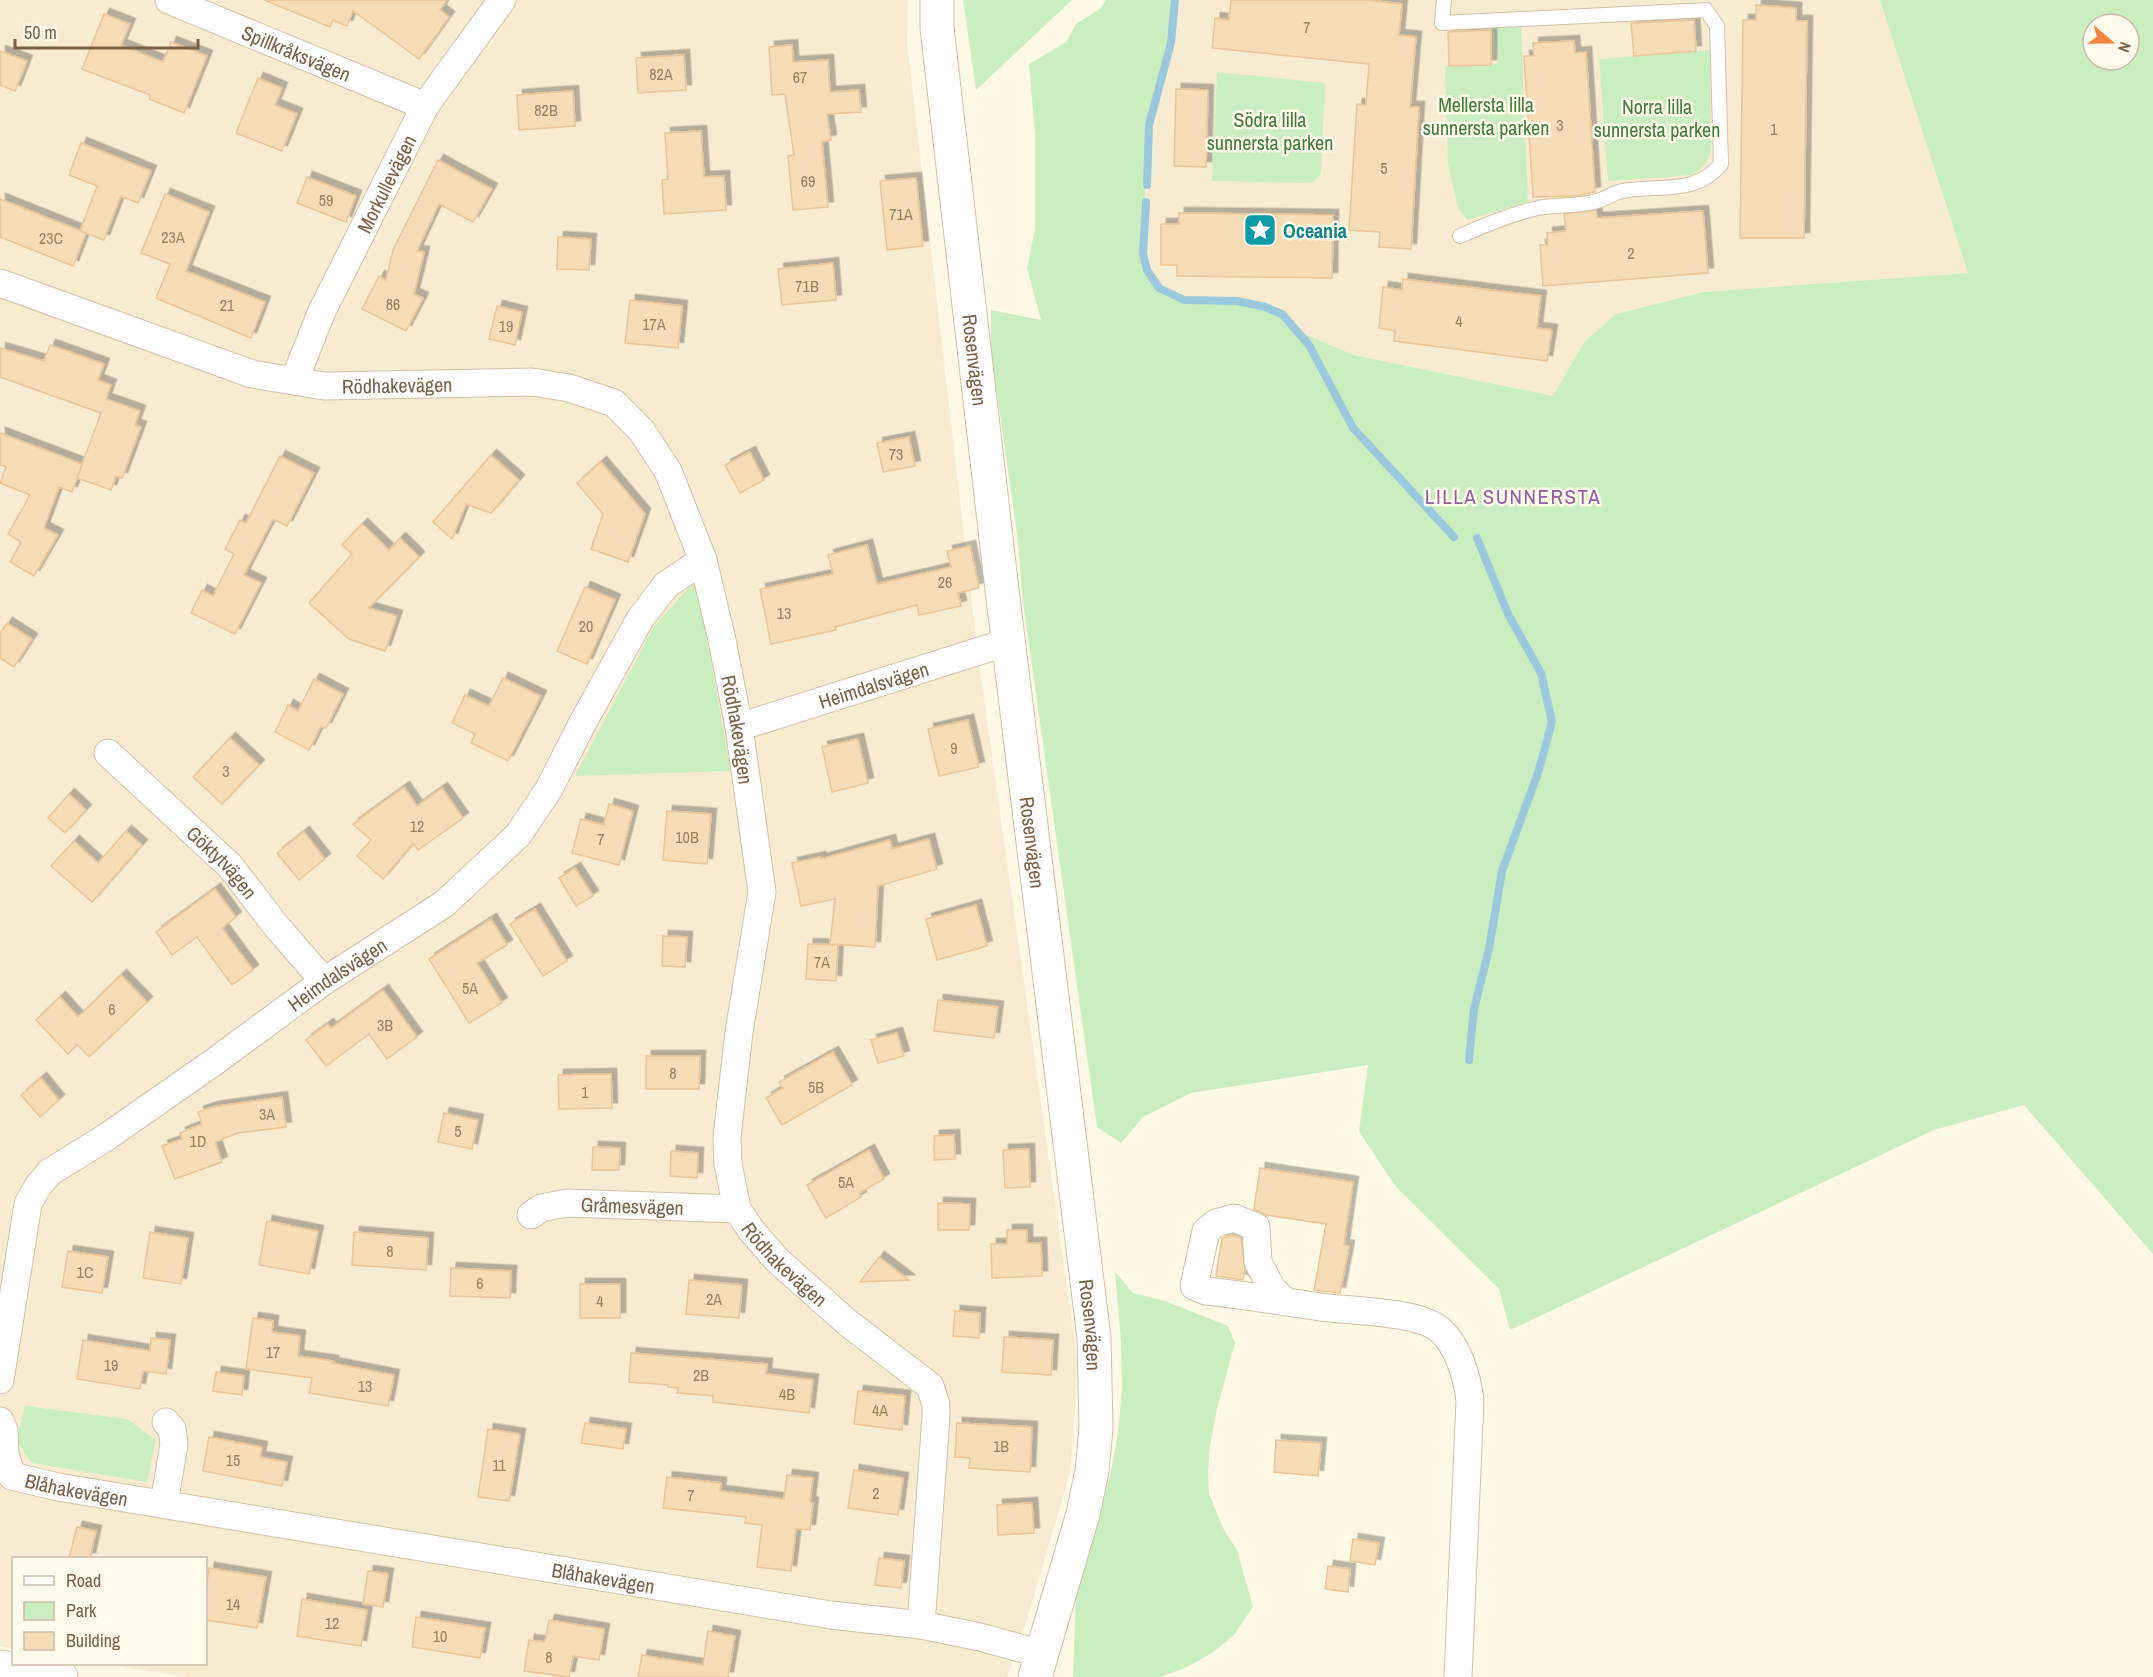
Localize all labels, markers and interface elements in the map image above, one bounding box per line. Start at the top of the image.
scale bar [15,12,198,50]
north arrow [2081,12,2141,72]
house number: 7 [1303,16,1311,38]
street label: Spillkråksvägen [238,18,355,87]
text: 50 m [24,20,57,45]
text: N [2113,39,2137,55]
house number: 82A [649,63,673,85]
house number: 67 [793,66,807,88]
park label: Mellersta lilla sunnersta parken [1423,91,1549,141]
park label: Norra lilla sunnersta parken [1594,93,1720,143]
house number: 82B [534,99,558,121]
park label: Södra lilla sunnersta parken [1207,106,1333,156]
house number: 3 [1556,114,1564,136]
house number: 1 [1770,118,1778,140]
street label: Morkullevägen [350,130,422,237]
house number: 5 [1380,157,1388,179]
house number: 69 [801,170,815,192]
house number: 59 [319,189,333,211]
house number: 71A [889,203,913,225]
place icon: Oceania [1242,212,1278,248]
place label: Oceania [1283,217,1347,244]
house number: 23A [161,226,185,248]
house number: 23C [39,227,63,249]
house number: 2 [1627,242,1635,264]
house number: 71B [795,275,819,297]
house number: 86 [386,293,400,315]
house number: 21 [220,294,235,316]
house number: 4 [1455,310,1463,332]
street label: Rosenvägen [957,312,994,407]
house number: 17A [642,313,666,335]
house number: 19 [499,315,513,337]
street label: Rödhakevägen [342,370,453,399]
house number: 73 [889,443,903,465]
district label: LILLA SUNNERSTA [1425,482,1601,511]
house number: 26 [938,571,952,593]
house number: 13 [777,602,791,624]
house number: 20 [579,615,593,637]
street label: Heimdalsvägen [815,654,932,715]
street label: Rödhakevägen [716,673,760,786]
house number: 9 [950,737,958,759]
house number: 3 [222,760,230,782]
street label: Rosenvägen [1014,795,1052,890]
house number: 12 [410,815,424,837]
street label: Göktytvägen [181,819,264,904]
house number: 10B [675,826,699,848]
house number: 7 [597,828,605,850]
street label: Heimdalsvägen [282,931,392,1017]
house number: 7A [814,951,830,973]
house number: 5A [462,977,478,999]
house number: 6 [108,998,116,1020]
house number: 3B [377,1014,393,1036]
house number: 8 [669,1062,677,1084]
house number: 5B [808,1076,824,1098]
house number: 1 [581,1081,589,1103]
house number: 3A [259,1103,275,1125]
house number: 5 [454,1120,462,1142]
house number: 1D [190,1130,206,1152]
house number: 5A [838,1171,854,1193]
street label: Gråmesvägen [580,1190,684,1221]
street label: Rödhakevägen [736,1217,833,1312]
house number: 8 [386,1240,394,1262]
house number: 1C [77,1261,93,1283]
house number: 6 [476,1272,484,1294]
street label: Rosenvägen [1073,1277,1108,1371]
house number: 2A [706,1288,722,1310]
house number: 4 [596,1290,604,1312]
house number: 17 [266,1341,280,1363]
house number: 19 [104,1354,118,1376]
house number: 2B [693,1364,709,1386]
house number: 13 [358,1375,372,1397]
house number: 4B [779,1383,795,1405]
house number: 4A [872,1399,888,1421]
house number: 1B [993,1435,1009,1457]
house number: 15 [226,1449,240,1471]
house number: 11 [492,1454,507,1476]
street label: Blåhakevägen [23,1466,130,1512]
house number: 2 [872,1482,880,1504]
house number: 7 [687,1484,695,1506]
street label: Blåhakevägen [550,1555,657,1599]
legend [12,1557,207,1665]
text: Road [66,1568,101,1593]
house number: 14 [226,1593,240,1615]
text: Park [66,1598,97,1623]
house number: 12 [325,1612,339,1634]
house number: 10 [433,1625,447,1647]
text: Building [66,1628,121,1653]
house number: 8 [545,1646,553,1668]

